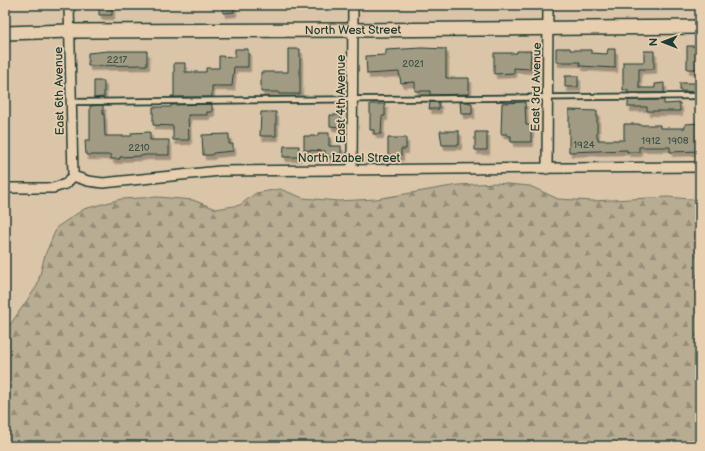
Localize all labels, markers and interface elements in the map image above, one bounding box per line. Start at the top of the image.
north arrow [643,22,683,62]
street label: North West Street [305,23,402,38]
text: N [647,38,660,46]
street label: East 3rd Avenue [528,42,545,132]
street label: East 6th Avenue [51,46,68,135]
house number: 2217 [107,54,127,66]
street label: East 4th Avenue [334,55,349,143]
house number: 2021 [402,58,424,70]
house number: 1912 [641,135,661,147]
house number: 1908 [667,135,689,147]
house number: 1924 [573,139,595,151]
house number: 2210 [128,142,150,154]
street label: North Izabel Street [298,151,401,166]

